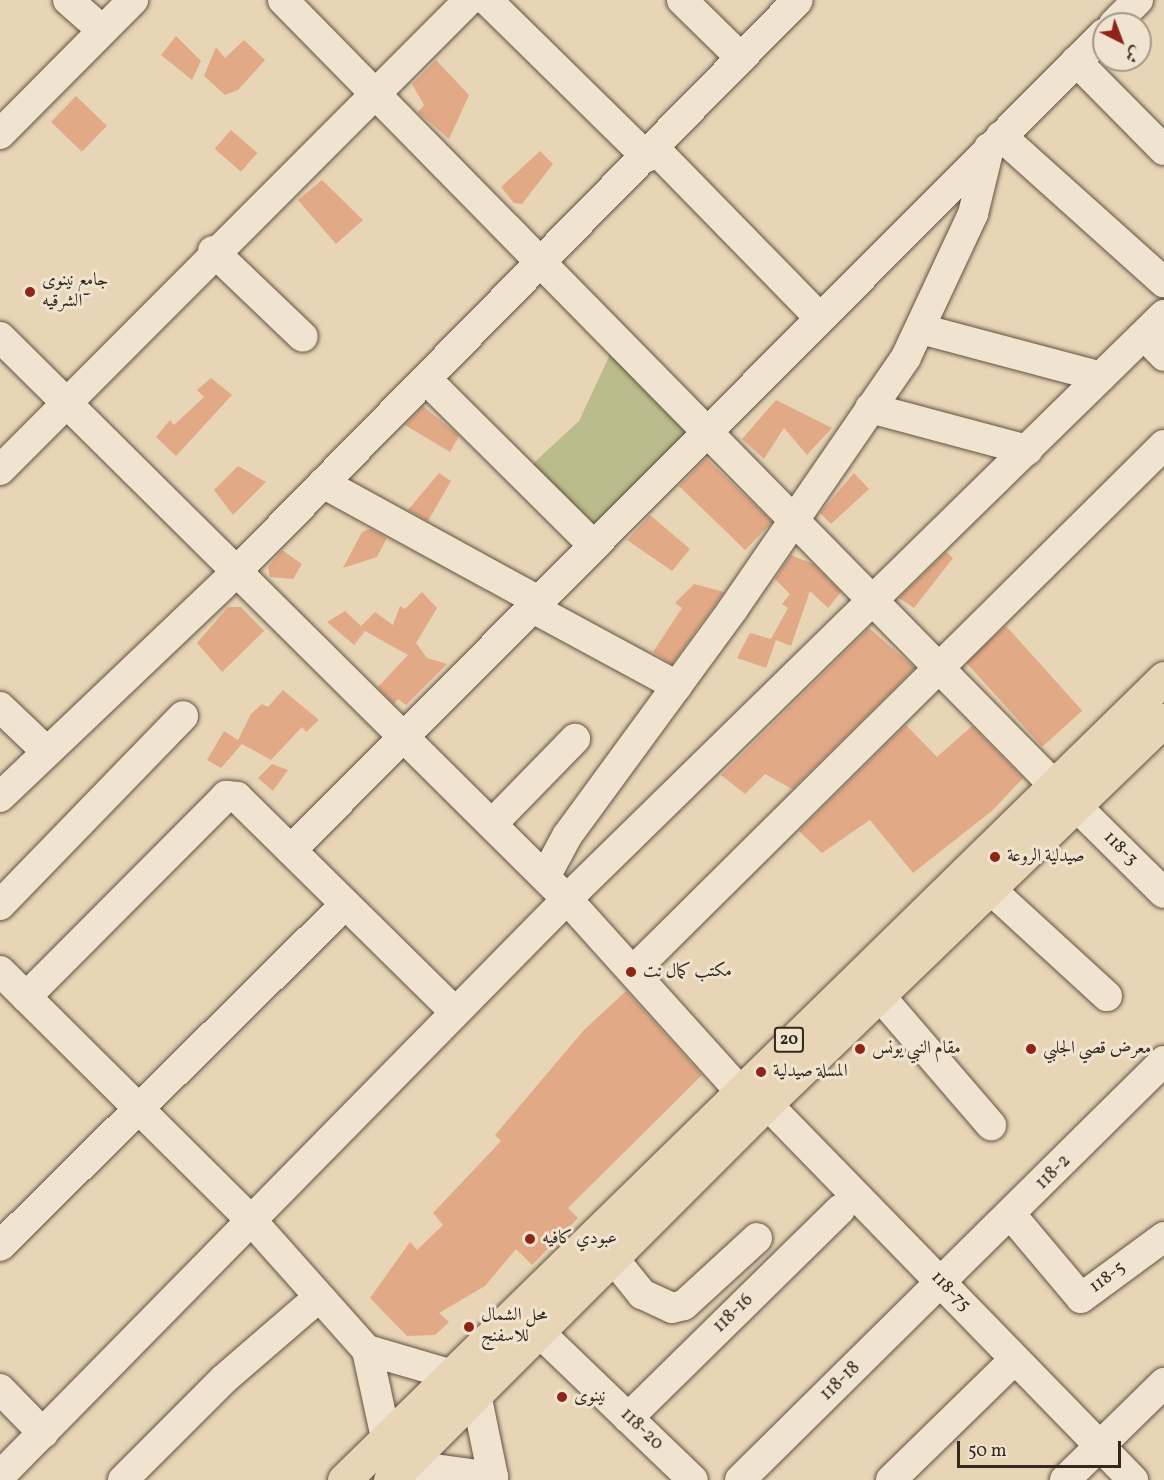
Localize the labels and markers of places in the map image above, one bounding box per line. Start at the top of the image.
place label: جامع نينوى الشرقيه [42,271,108,314]
marker: جامع نينوى الشرقيه [23,285,37,299]
place label: صيدلية الروعة [1007,846,1084,868]
marker: صيدلية الروعة [988,850,1002,864]
place label: مكتب كمال نت [643,961,732,983]
marker: مكتب كمال نت [624,965,638,979]
place label: مقام النبي يونس [872,1038,961,1060]
place label: معرض قصي الجلبي [1043,1038,1151,1060]
marker: مقام النبي يونس [853,1042,867,1056]
marker: معرض قصي الجلبي [1024,1042,1038,1056]
place label: المسلة صيدلية [773,1061,848,1083]
marker: المسلة صيدلية [754,1065,768,1079]
place label: عبودي كافيه [542,1228,617,1250]
marker: عبودي كافيه [523,1232,537,1246]
place label: محل الشمال للاسفنج [481,1306,548,1348]
marker: محل الشمال للاسفنج [462,1320,476,1334]
place label: نينوى [574,1386,606,1408]
marker: نينوى [555,1390,569,1404]

